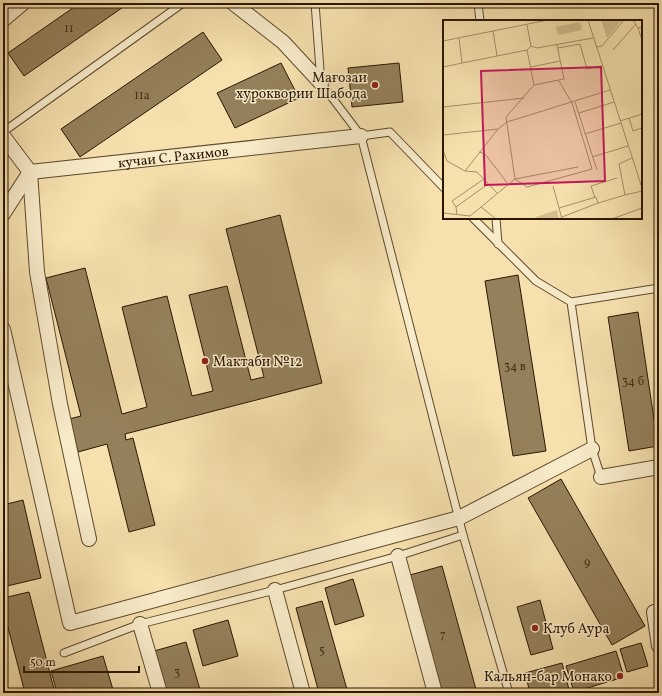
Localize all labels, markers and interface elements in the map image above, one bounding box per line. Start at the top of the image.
inset map [443,20,642,219]
house number: 11 [64,21,74,37]
place label: Мағозаи хуроквории Шабода [236,69,367,104]
marker: Мағозаи хуроквории Шабода [370,80,380,90]
house number: 11a [134,88,150,104]
street label: кучаи С. Рахимов [117,142,230,173]
place label: Мактаби №12 [213,353,302,372]
marker: Мактаби №12 [200,356,210,366]
house number: 34 в [504,359,526,375]
house number: 34 б [622,374,644,390]
house number: 9 [584,555,590,571]
place label: Клуб Аура [543,620,609,639]
marker: Клуб Аура [530,623,540,633]
house number: 7 [440,627,446,643]
house number: 5 [319,643,325,659]
scale bar [24,648,139,674]
text: 50 m [30,655,56,671]
house number: 3 [174,665,180,681]
place label: Кальян-бар Монако [484,668,612,687]
marker: Кальян-бар Монако [615,671,625,681]

